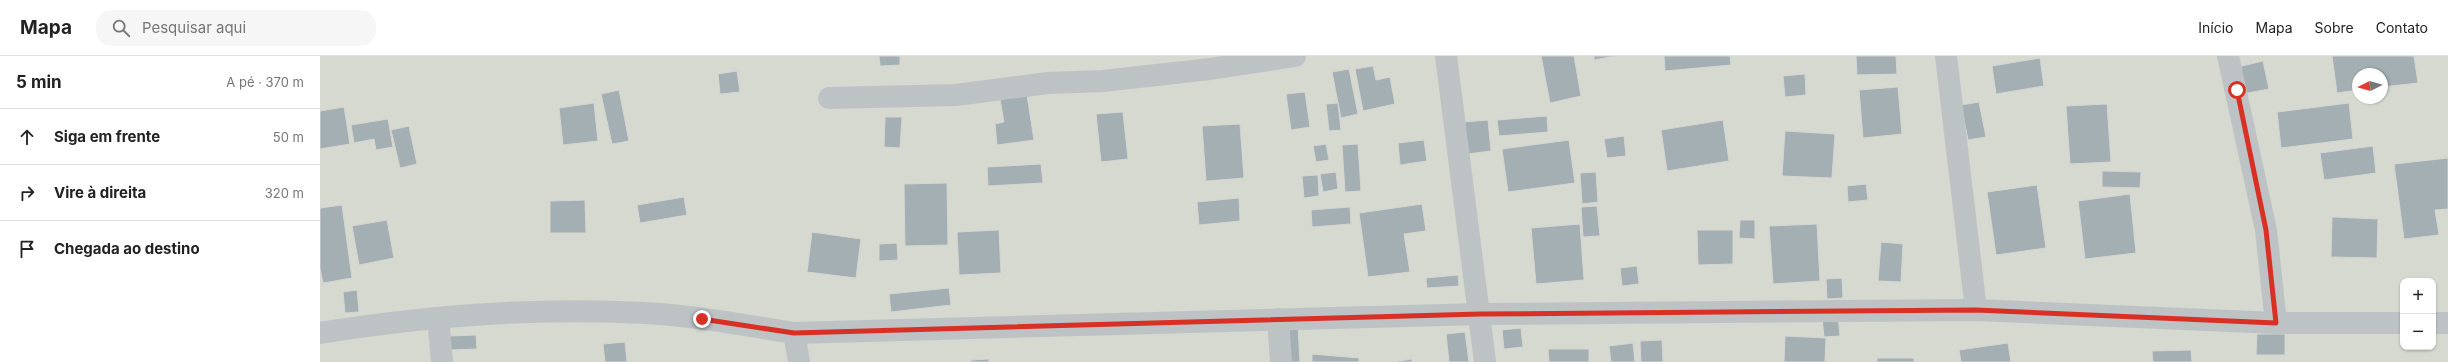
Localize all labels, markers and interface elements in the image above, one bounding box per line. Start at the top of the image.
search box [96,10,376,46]
text: Mapa [20,16,72,39]
icon: search [110,17,132,39]
text: Pesquisar aqui [142,18,246,37]
text: Início [2198,19,2234,36]
text: Mapa [2256,19,2293,36]
text: Sobre [2315,19,2354,36]
text: Contato [2376,19,2428,36]
north arrow [2352,68,2388,104]
text: 5 min [16,72,62,92]
text: A pé · 370 m [226,74,304,90]
route start [2228,81,2246,99]
icon: ahead [16,126,38,148]
text: Siga em frente [54,127,160,146]
text: 50 m [273,129,304,145]
icon: right [16,182,38,204]
text: Vire à direita [54,183,146,202]
text: 320 m [265,185,304,201]
icon: arrive [16,238,38,260]
text: Chegada ao destino [54,239,200,258]
map controls [2400,278,2436,350]
button: + [2400,278,2436,314]
route end [693,310,711,328]
button: − [2400,314,2436,350]

